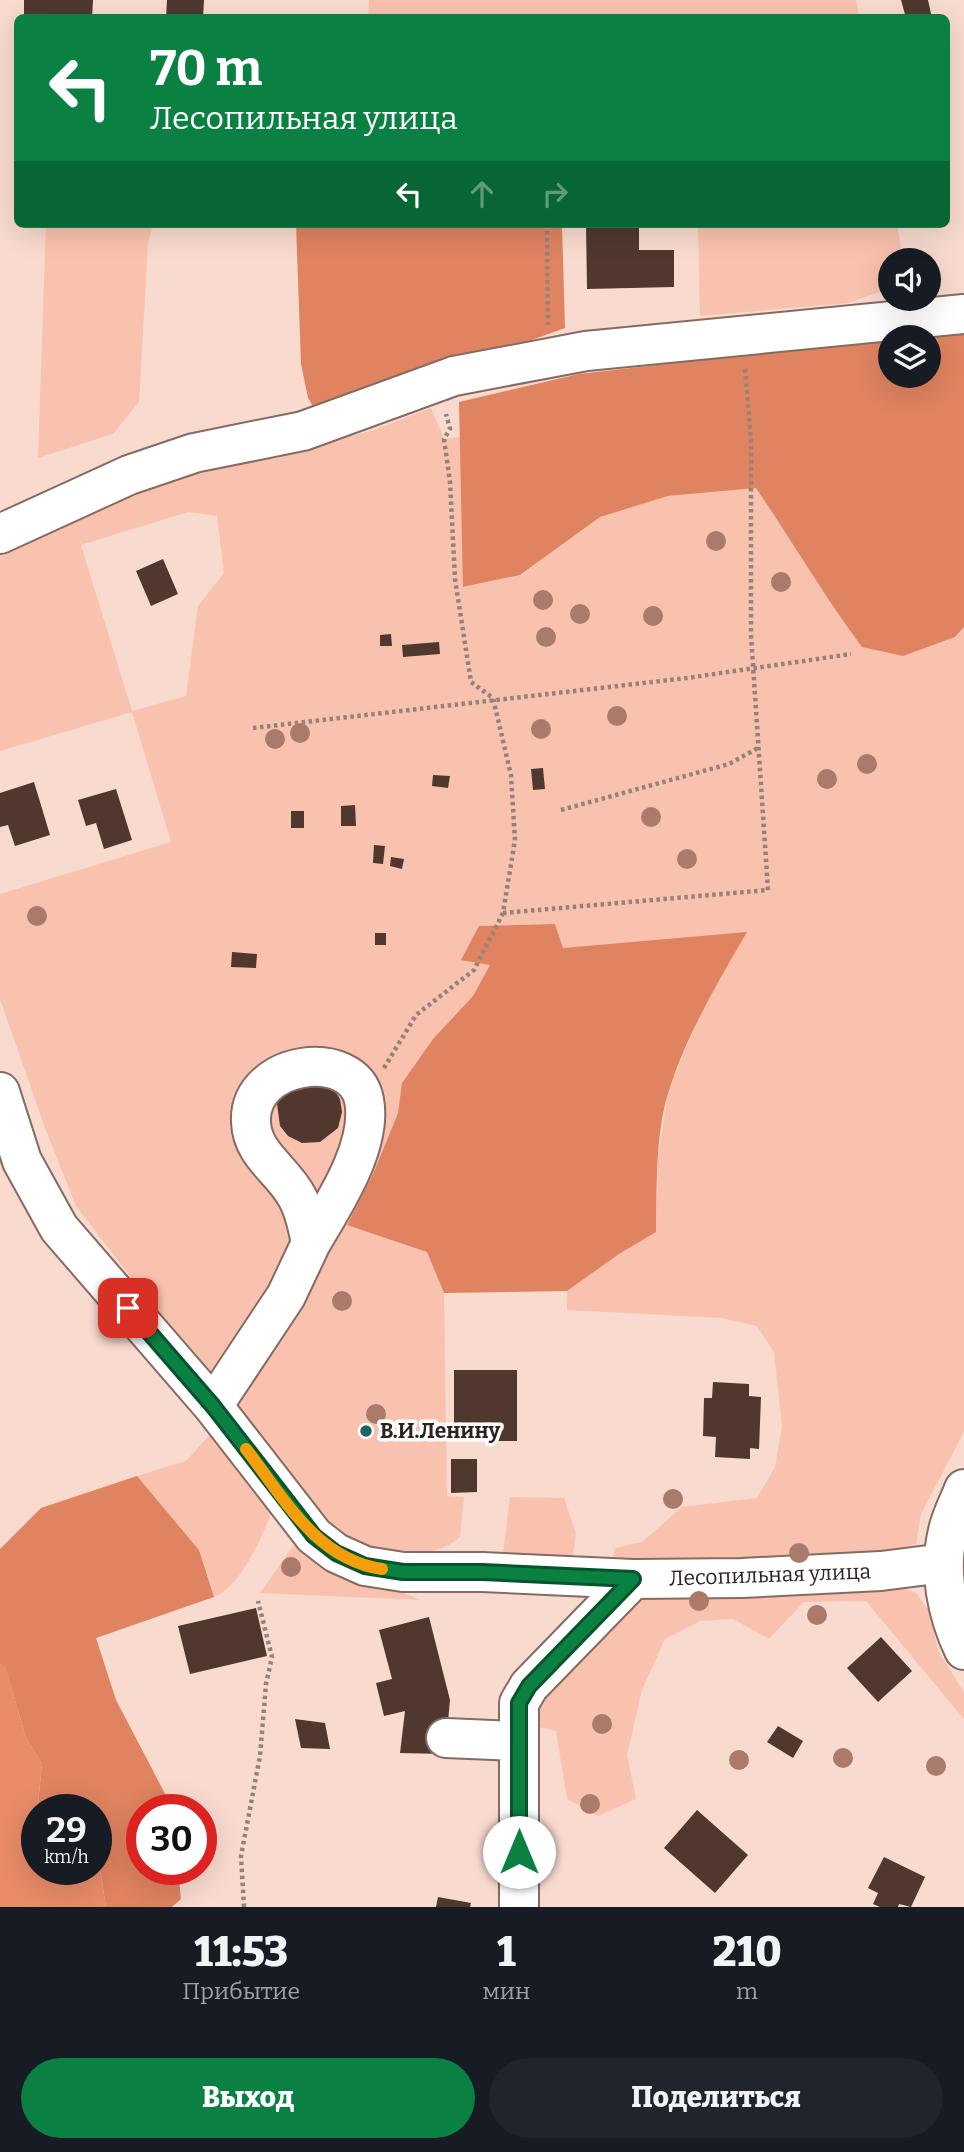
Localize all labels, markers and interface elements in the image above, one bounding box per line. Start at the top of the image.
text: 70 m [150,39,262,98]
icon: left [35,42,126,133]
text: Лесопильная улица [150,99,458,137]
icon: left [390,175,428,213]
icon: ahead [463,175,501,213]
icon: right [536,175,574,213]
map controls [878,248,941,388]
button: sound [878,248,941,311]
button: layers [878,325,941,388]
pin [98,1278,158,1338]
icon: arrive [109,1289,147,1327]
place label: В.И.Ленину [380,1418,500,1444]
marker: В.И.Ленину [358,1423,374,1439]
street label: Лесопильная улица [669,1558,872,1592]
speed limit sign: 30 [126,1794,217,1885]
text: 29 [46,1809,87,1851]
position arrow [482,1815,556,1889]
text: km/h [44,1846,89,1868]
text: 11:53 [194,1927,288,1977]
text: 1 [497,1927,516,1977]
text: 210 [712,1927,782,1977]
text: Прибытие [182,1977,300,2005]
text: мин [482,1977,530,2005]
text: m [736,1977,758,2005]
button: Выход [21,2058,475,2138]
button: Поделиться [489,2058,943,2138]

